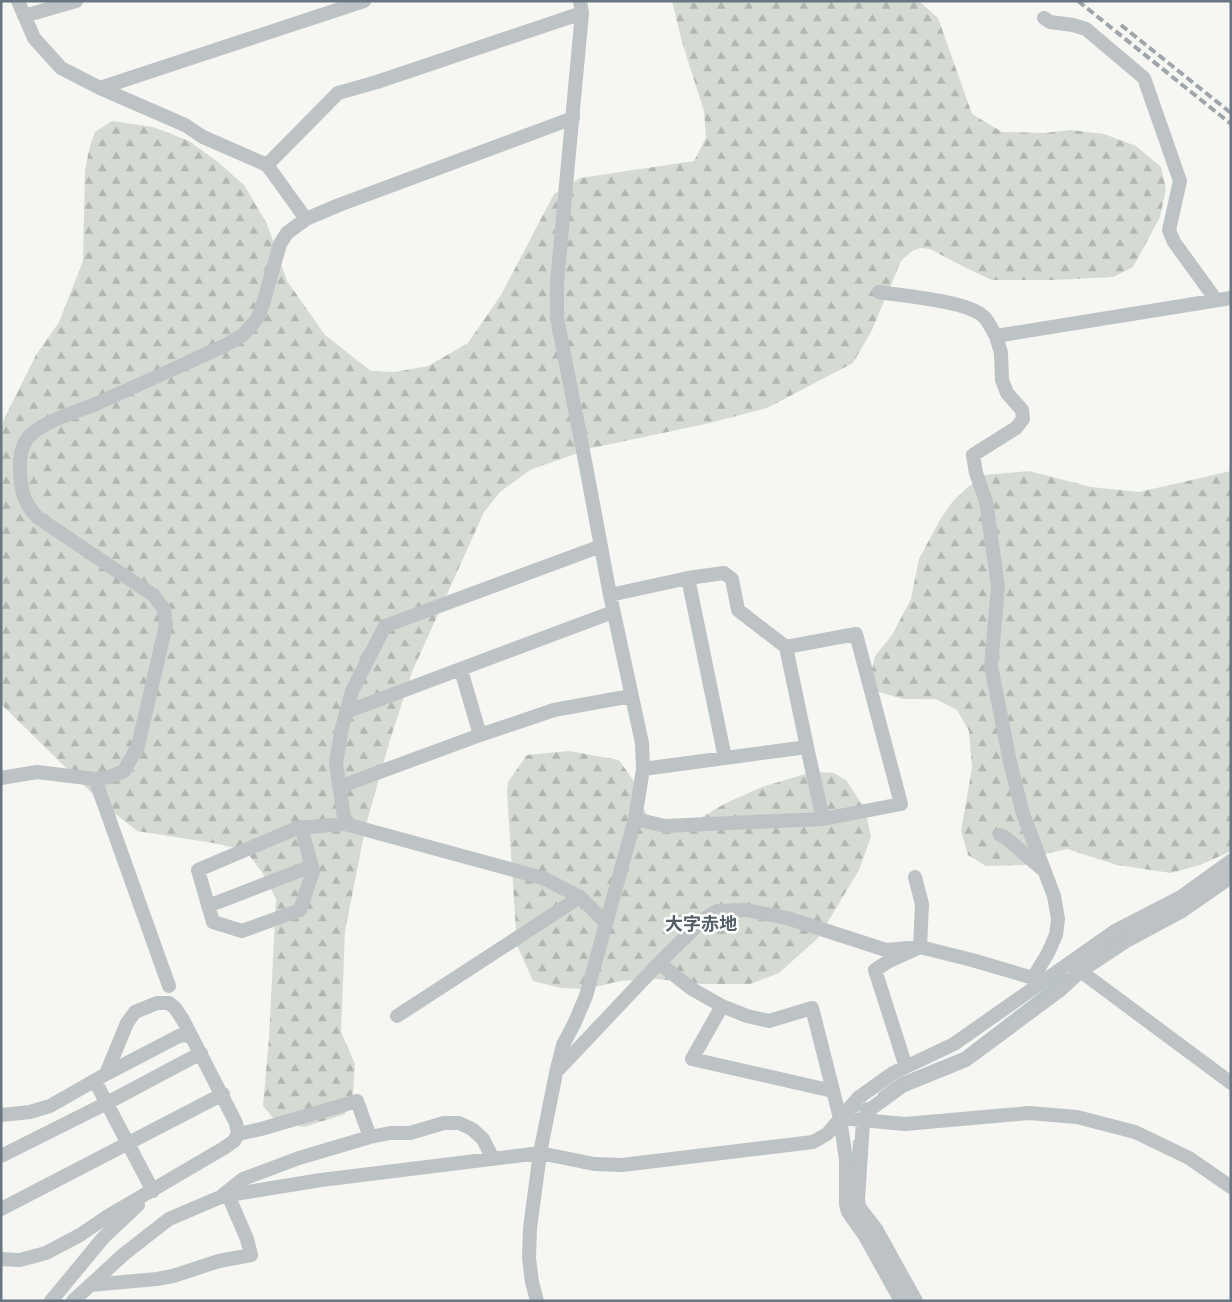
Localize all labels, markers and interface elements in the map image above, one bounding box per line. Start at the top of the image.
district label: 大字赤地 [665,913,737,935]

